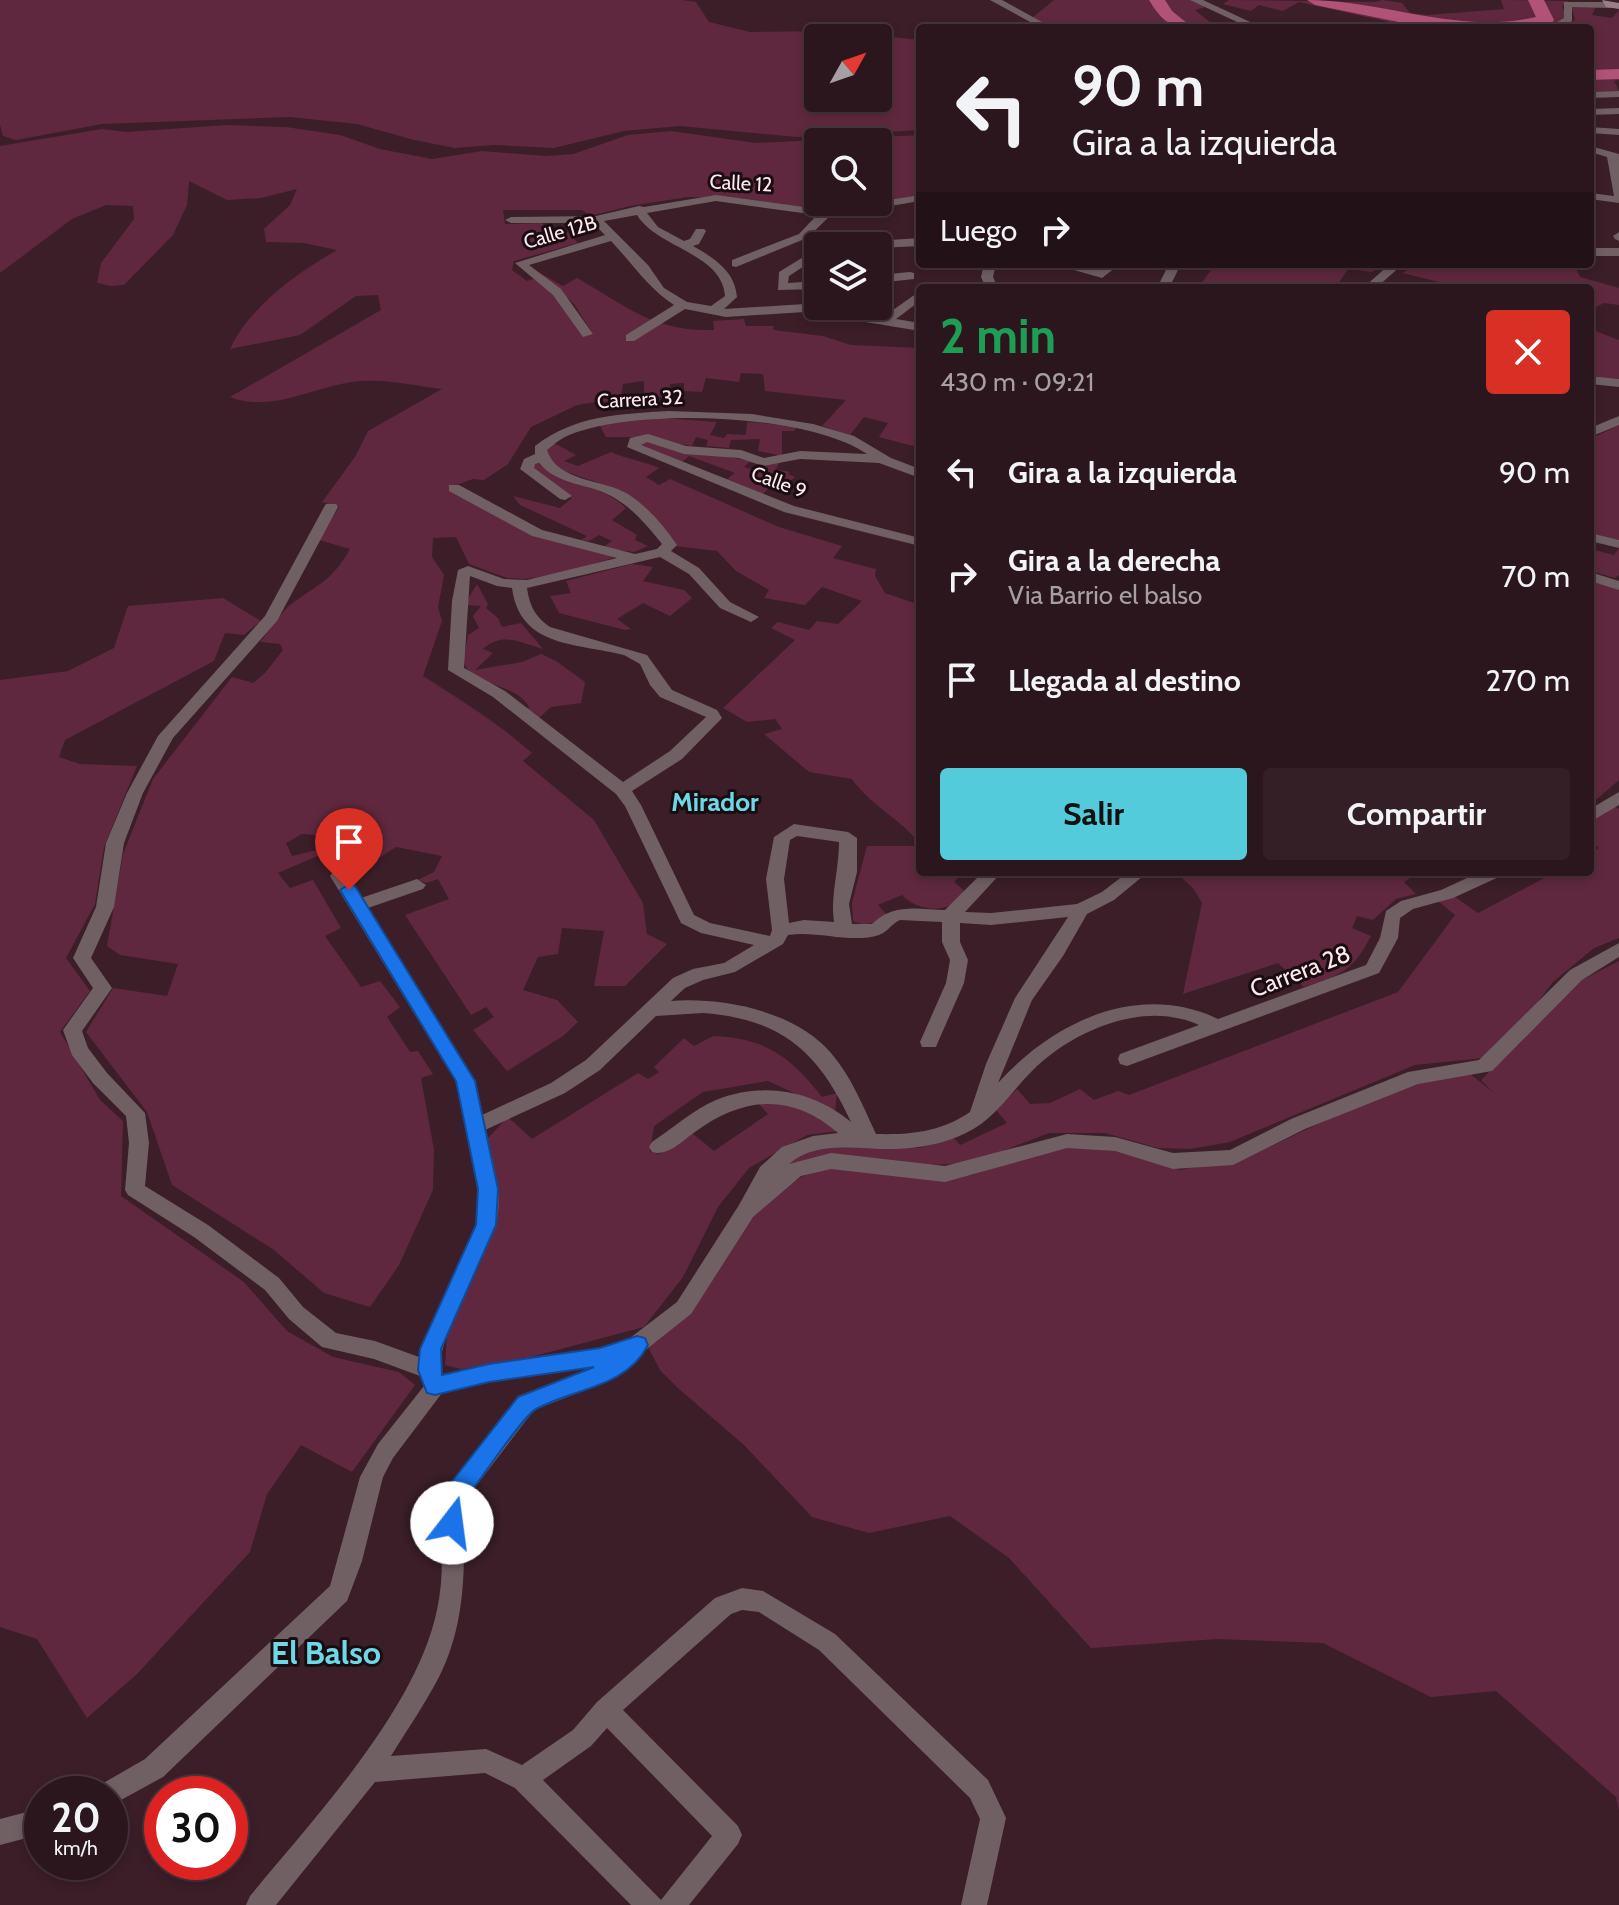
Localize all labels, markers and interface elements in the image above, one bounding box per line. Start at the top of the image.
north arrow [804,24,892,112]
map controls [804,24,892,320]
text: 90 m [1072,52,1204,120]
icon: left [940,56,1044,160]
text: Gira a la izquierda [1072,120,1337,164]
button: search [804,128,892,216]
street label: Calle 12 [709,169,773,197]
icon: right [1033,208,1077,252]
street label: Calle 12B [521,210,599,254]
text: Luego [940,212,1017,249]
button: layers [804,232,892,320]
text: 2 min [940,307,1056,365]
button: close [1486,310,1570,394]
text: 430 m · 09:21 [940,366,1094,398]
street label: Carrera 32 [596,385,684,413]
icon: left [940,450,984,494]
text: Gira a la izquierda [1008,454,1237,491]
text: 90 m [1499,454,1570,491]
street label: Calle 9 [748,461,810,503]
text: Gira a la derecha [1008,542,1220,579]
icon: right [940,554,984,598]
text: 70 m [1501,558,1570,595]
text: Via Barrio el balso [1008,579,1202,611]
icon: arrive [940,658,984,702]
text: Llegada al destino [1008,662,1241,699]
text: 270 m [1485,662,1570,699]
button: Salir [940,768,1247,860]
button: Compartir [1263,768,1570,860]
district label: Mirador [671,786,759,818]
pin [315,808,383,890]
icon: arrive [327,820,371,864]
street label: Carrera 28 [1246,939,1354,1003]
position arrow [410,1481,494,1565]
district label: El Balso [271,1633,381,1672]
speed limit sign: 30 [144,1776,248,1880]
text: 20 [51,1793,101,1842]
text: km/h [54,1836,98,1860]

